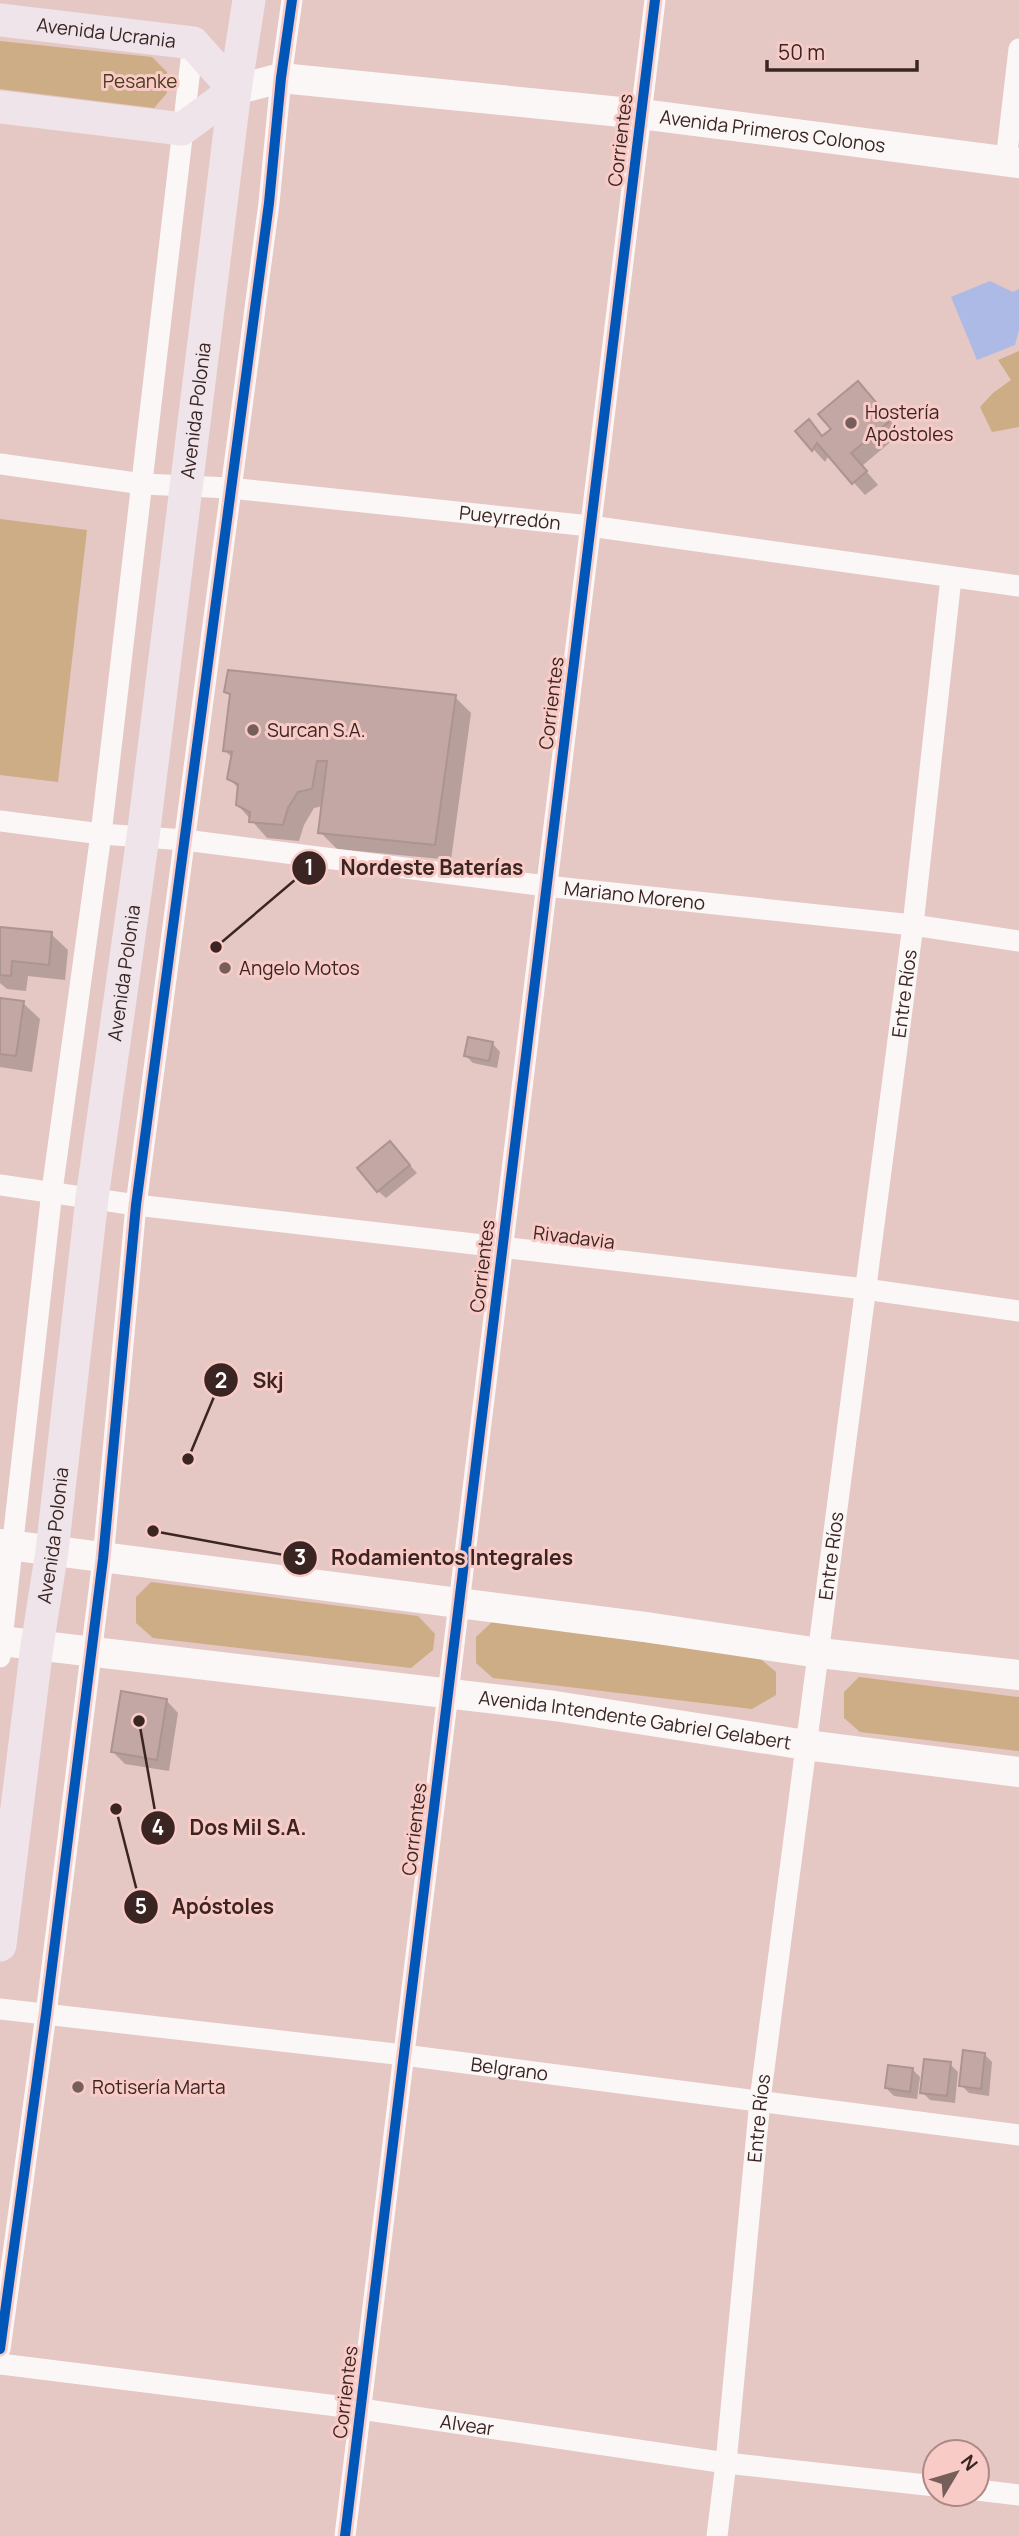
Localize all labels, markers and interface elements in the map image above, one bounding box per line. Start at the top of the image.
street label: Avenida Ucrania [35,11,177,54]
scale bar [767,28,918,72]
text: 50 m [778,38,825,66]
park label: Pesanke [103,68,177,94]
street label: Corrientes [601,92,639,188]
street label: Avenida Primeros Colonos [658,104,887,159]
street label: Avenida Polonia [174,341,217,480]
place label: Hostería Apóstoles [865,399,953,447]
marker: Hostería Apóstoles [843,415,859,431]
street label: Pueyrredón [458,499,562,536]
street label: Corrientes [532,655,570,751]
place label: Surcan S.A. [267,717,366,743]
marker: Surcan S.A. [245,722,261,738]
callout: Nordeste Baterías [291,847,537,889]
text: 1 [304,853,314,881]
text: Nordeste Baterías [341,853,523,881]
street label: Mariano Moreno [563,875,706,916]
street label: Avenida Polonia [101,903,146,1043]
street label: Entre Ríos [885,948,923,1039]
place label: Angelo Motos [239,955,360,981]
marker: Angelo Motos [217,960,233,976]
street label: Corrientes [463,1218,501,1314]
street label: Rivadavia [532,1219,616,1255]
callout: Skj [203,1359,297,1401]
text: 2 [215,1366,227,1394]
text: Skj [252,1366,284,1394]
street label: Avenida Polonia [31,1466,74,1606]
street label: Entre Ríos [812,1510,850,1602]
callout: Rodamientos Integrales [282,1537,587,1579]
text: 3 [294,1543,306,1571]
text: Rodamientos Integrales [331,1543,573,1571]
street label: Avenida Intendente Gabriel Gelabert [477,1684,793,1756]
street label: Corrientes [395,1781,433,1877]
callout: Dos Mil S.A. [141,1807,321,1849]
text: 4 [152,1813,164,1841]
text: Dos Mil S.A. [189,1813,307,1841]
callout: Apóstoles [123,1886,289,1928]
text: 5 [135,1892,147,1920]
text: Apóstoles [172,1892,274,1920]
street label: Belgrano [469,2051,550,2087]
street label: Entre Ríos [741,2072,776,2164]
place label: Rotisería Marta [92,2074,226,2100]
marker: Rotisería Marta [70,2079,86,2095]
street label: Corrientes [326,2344,364,2440]
street label: Alvear [438,2408,496,2442]
north arrow [921,2438,991,2508]
text: N [955,2449,984,2476]

